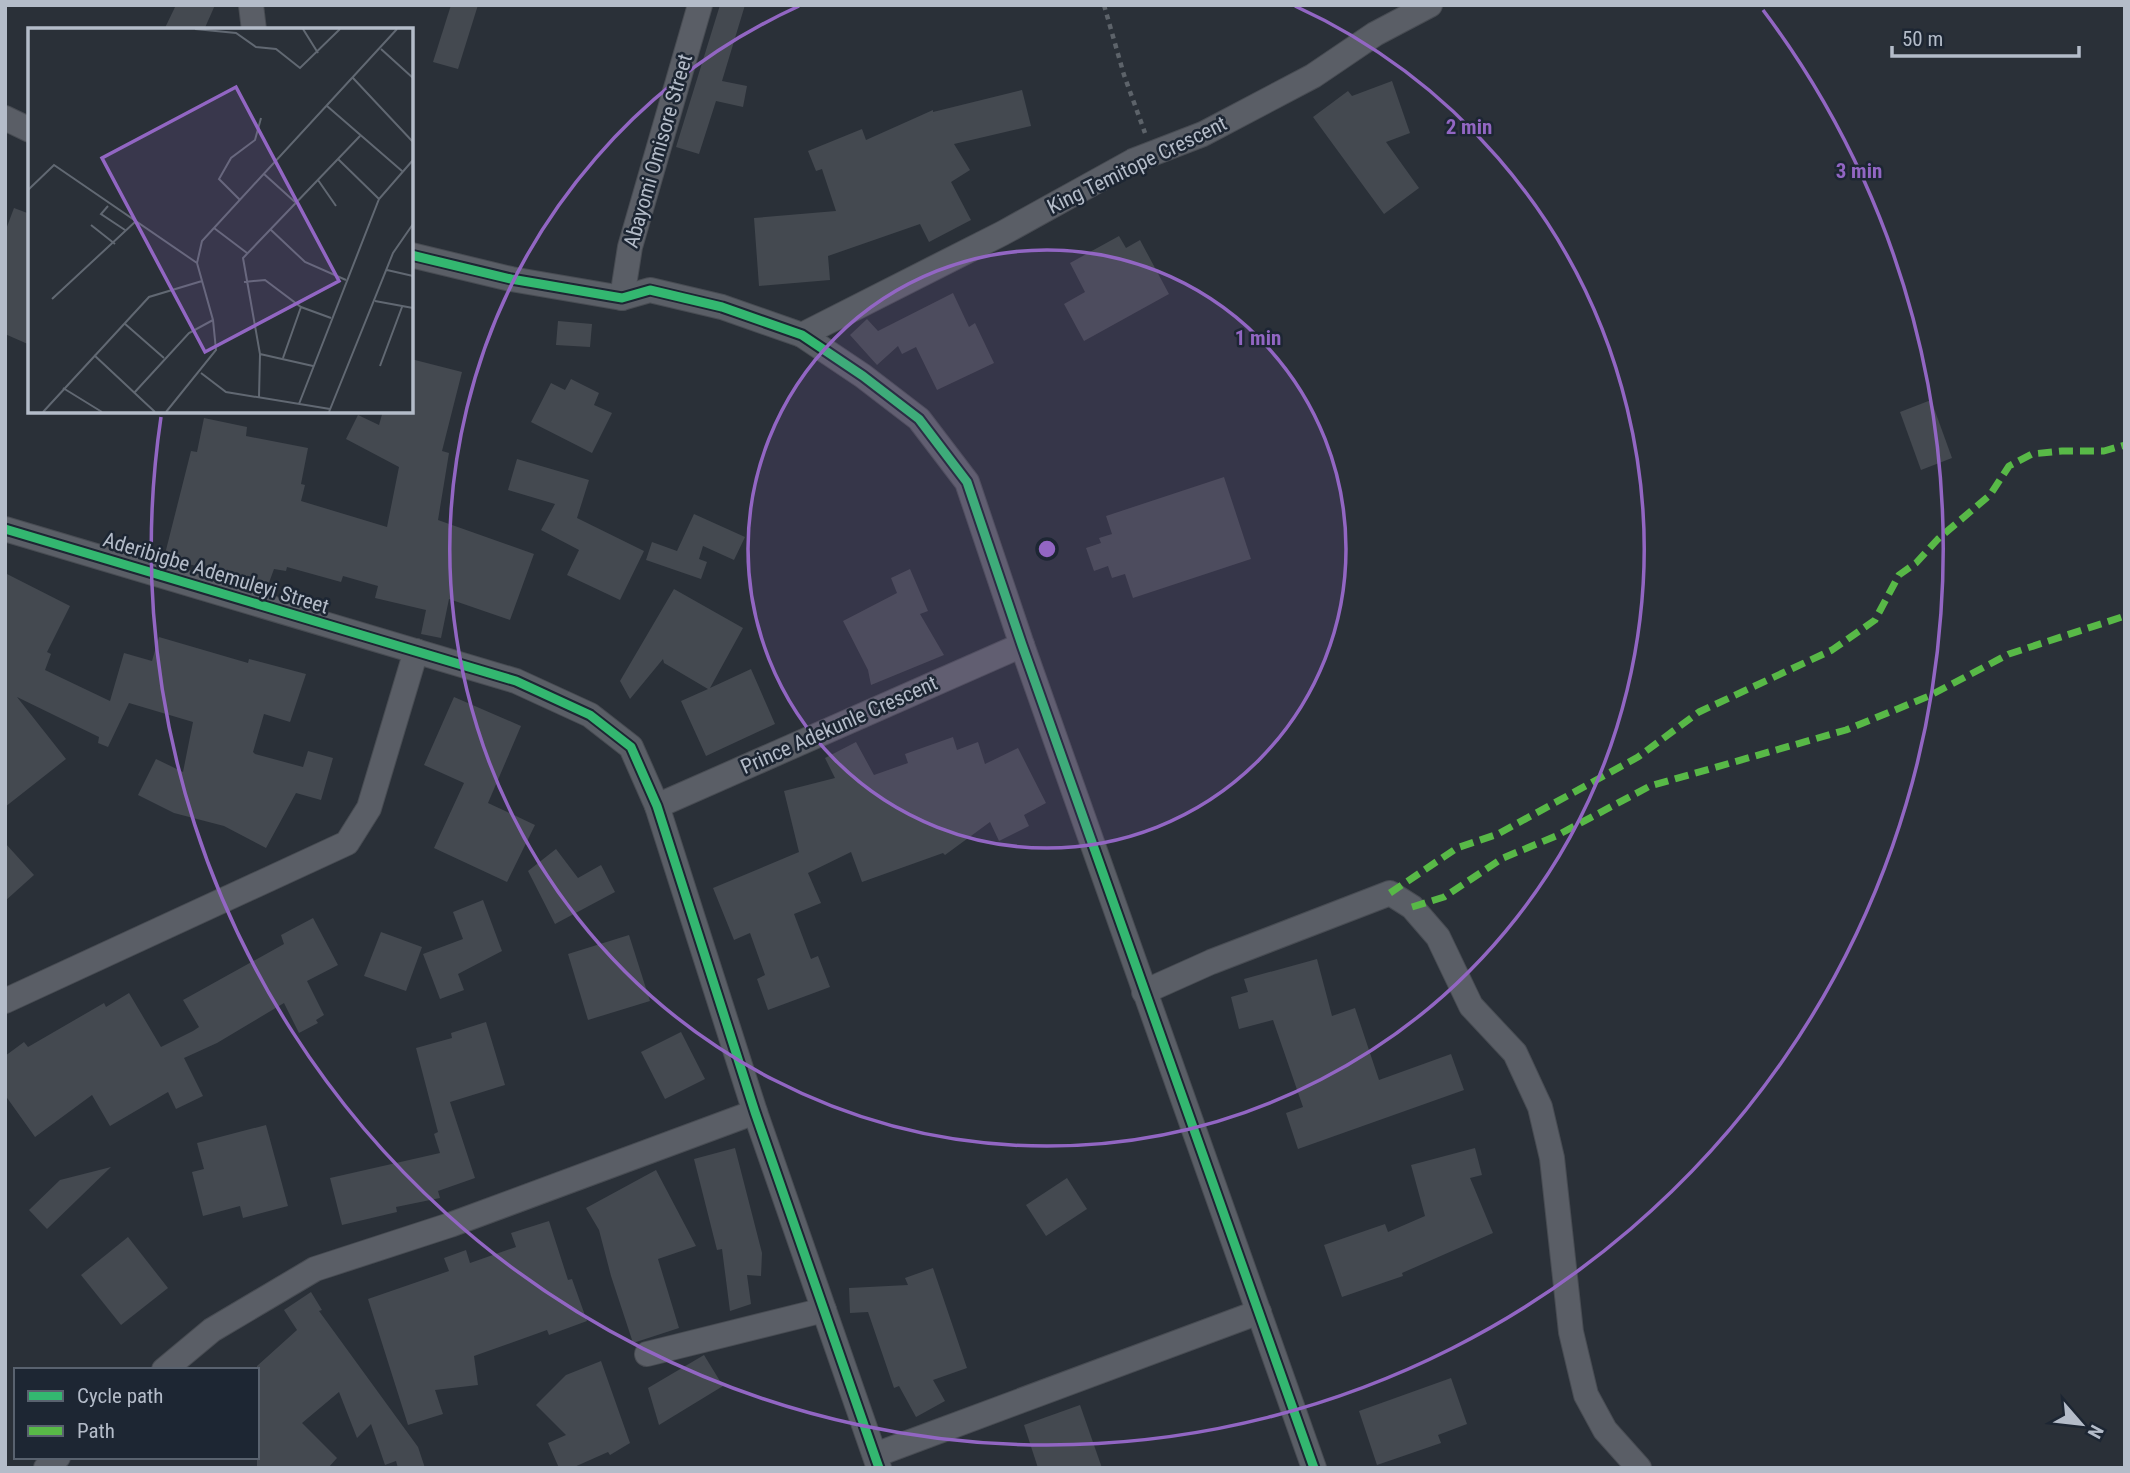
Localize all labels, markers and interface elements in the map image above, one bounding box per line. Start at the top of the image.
scale bar [1892,14,2079,58]
text: 50 m [1902,27,1943,51]
inset map [28,28,413,413]
street label: Abayomi Omisore Street [619,51,697,251]
street label: King Temitope Crescent [1043,111,1231,219]
text: 2 min [1446,115,1492,139]
text: 3 min [1836,159,1882,183]
text: 1 min [1235,326,1281,350]
street label: Aderibigbe Ademuleyi Street [100,527,332,619]
centre of rings [1035,537,1059,561]
street label: Prince Adekunle Crescent [737,671,941,779]
legend [14,1368,259,1459]
text: Cycle path [77,1384,163,1408]
north arrow [2046,1389,2116,1459]
text: Path [77,1419,115,1443]
text: N [2083,1421,2108,1442]

